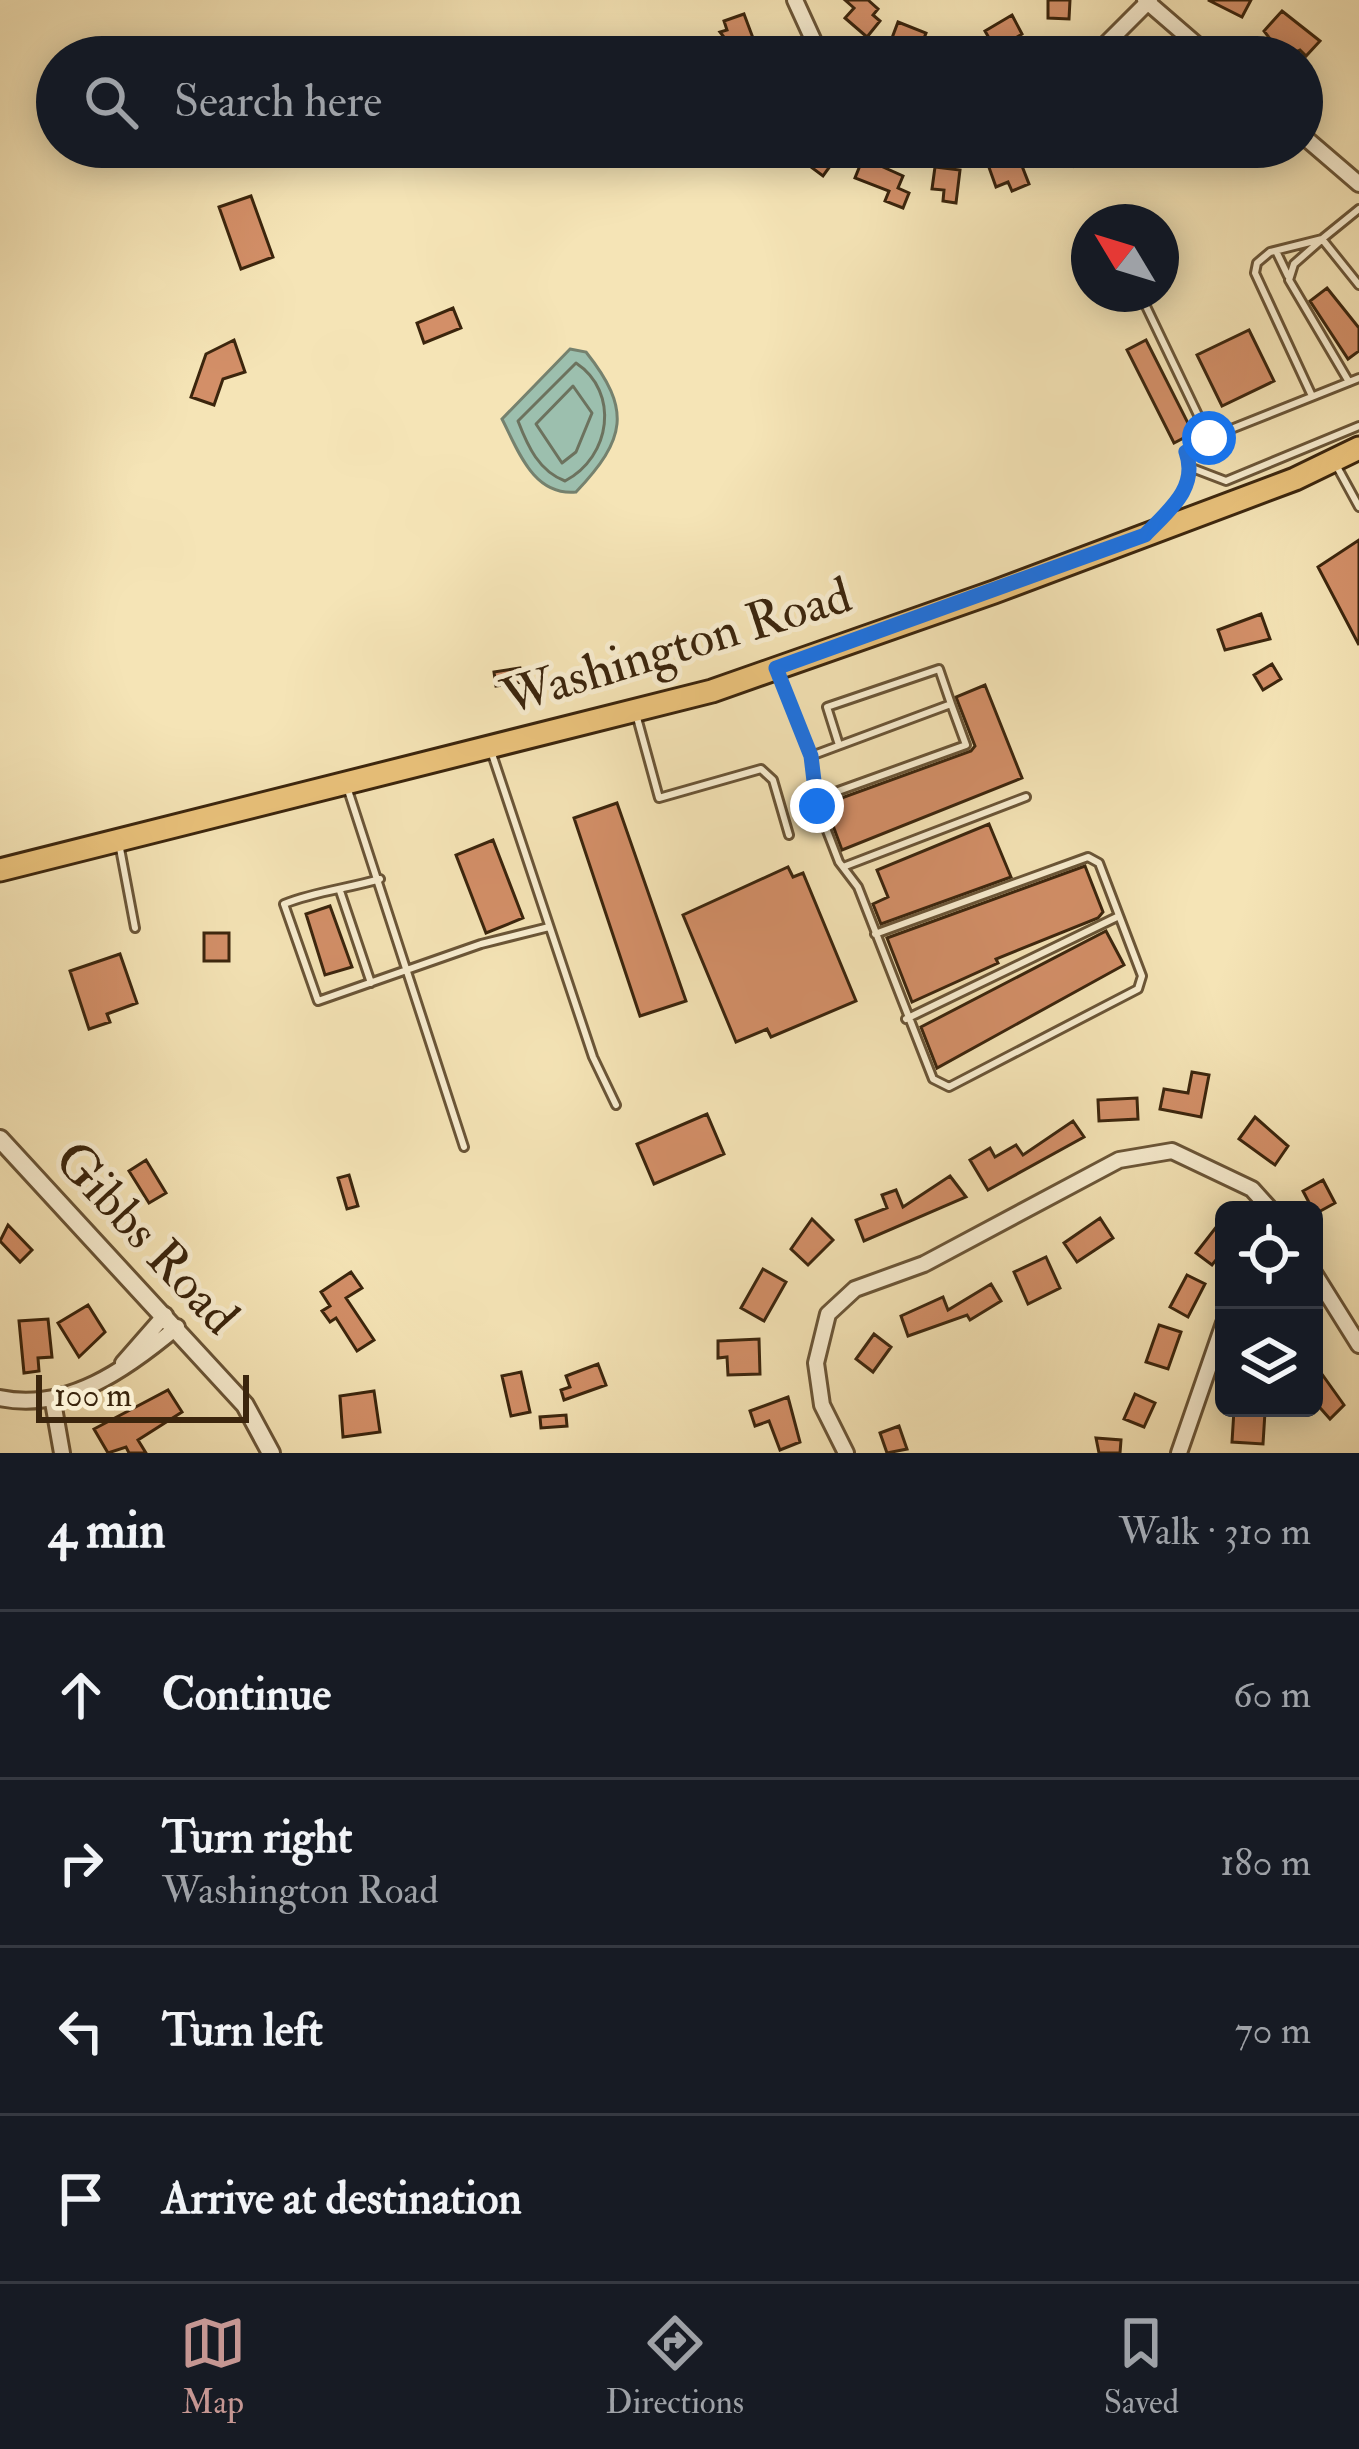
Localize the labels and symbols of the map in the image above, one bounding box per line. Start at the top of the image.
north arrow [1071,204,1179,312]
route start [1182,411,1236,465]
street label: Washington Road [493,563,859,731]
route end [790,779,844,833]
street label: Gibbs Road [41,1128,252,1348]
scale bar [36,1369,249,1422]

